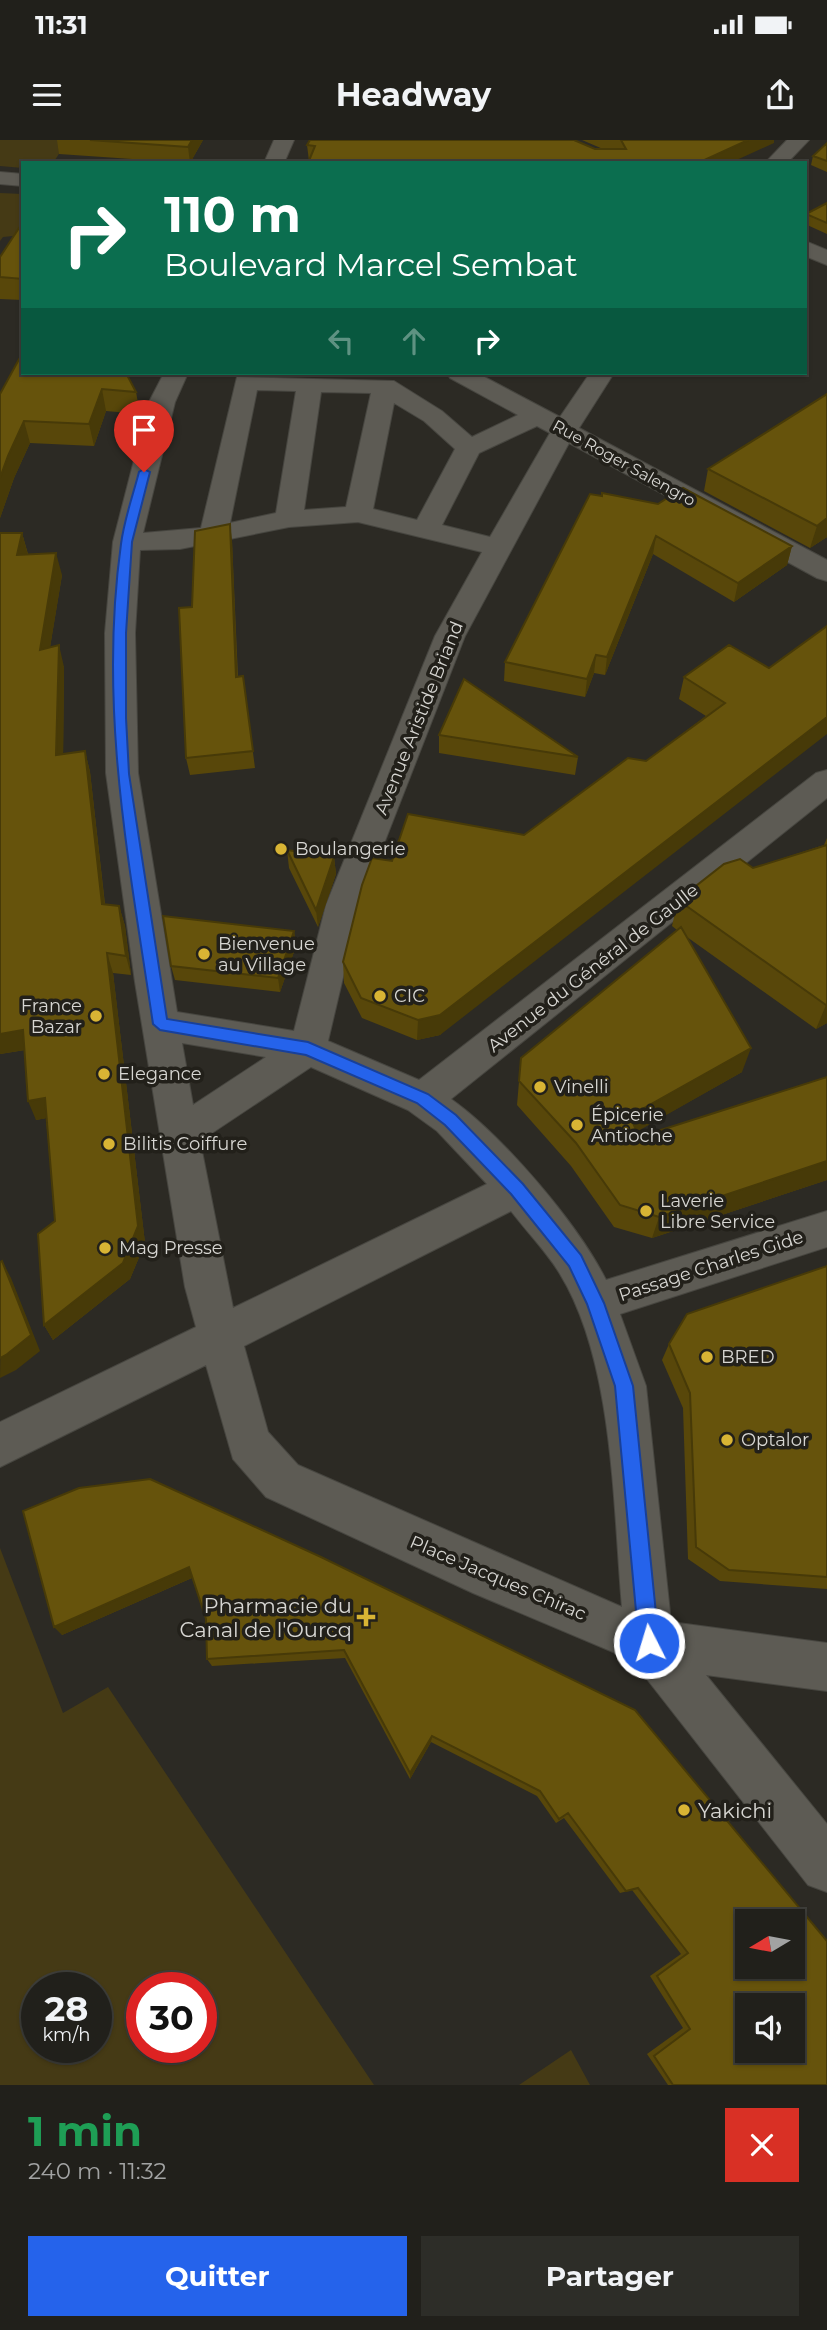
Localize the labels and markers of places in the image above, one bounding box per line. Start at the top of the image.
pin [114,400,174,472]
place label: Boulangerie [295,838,406,860]
marker: Boulangerie [273,841,289,857]
place label: Bienvenue au Village [218,933,315,976]
marker: Bienvenue au Village [196,946,212,962]
place label: CIC [394,985,425,1007]
marker: CIC [372,988,388,1004]
place label: France Bazar [21,995,82,1038]
marker: France Bazar [88,1008,104,1024]
place label: Elegance [118,1063,202,1085]
marker: Elegance [96,1066,112,1082]
place label: Vinelli [554,1076,609,1098]
marker: Vinelli [532,1079,548,1095]
place label: Épicerie Antioche [591,1104,673,1147]
marker: Épicerie Antioche [569,1117,585,1133]
place label: Bilitis Coiffure [123,1133,247,1155]
marker: Bilitis Coiffure [101,1136,117,1152]
place label: Laverie Libre Service [660,1190,775,1233]
marker: Laverie Libre Service [638,1203,654,1219]
place label: Mag Presse [119,1237,223,1259]
marker: Mag Presse [97,1240,113,1256]
place label: BRED [721,1346,775,1368]
marker: BRED [699,1349,715,1365]
place label: Optalor [741,1429,809,1451]
marker: Optalor [719,1432,735,1448]
place label: Pharmacie du Canal de l'Ourcq [179,1593,352,1642]
marker: Pharmacie du Canal de l'Ourcq [358,1609,374,1625]
place label: Yakichi [698,1798,772,1823]
marker: Yakichi [676,1802,692,1818]

